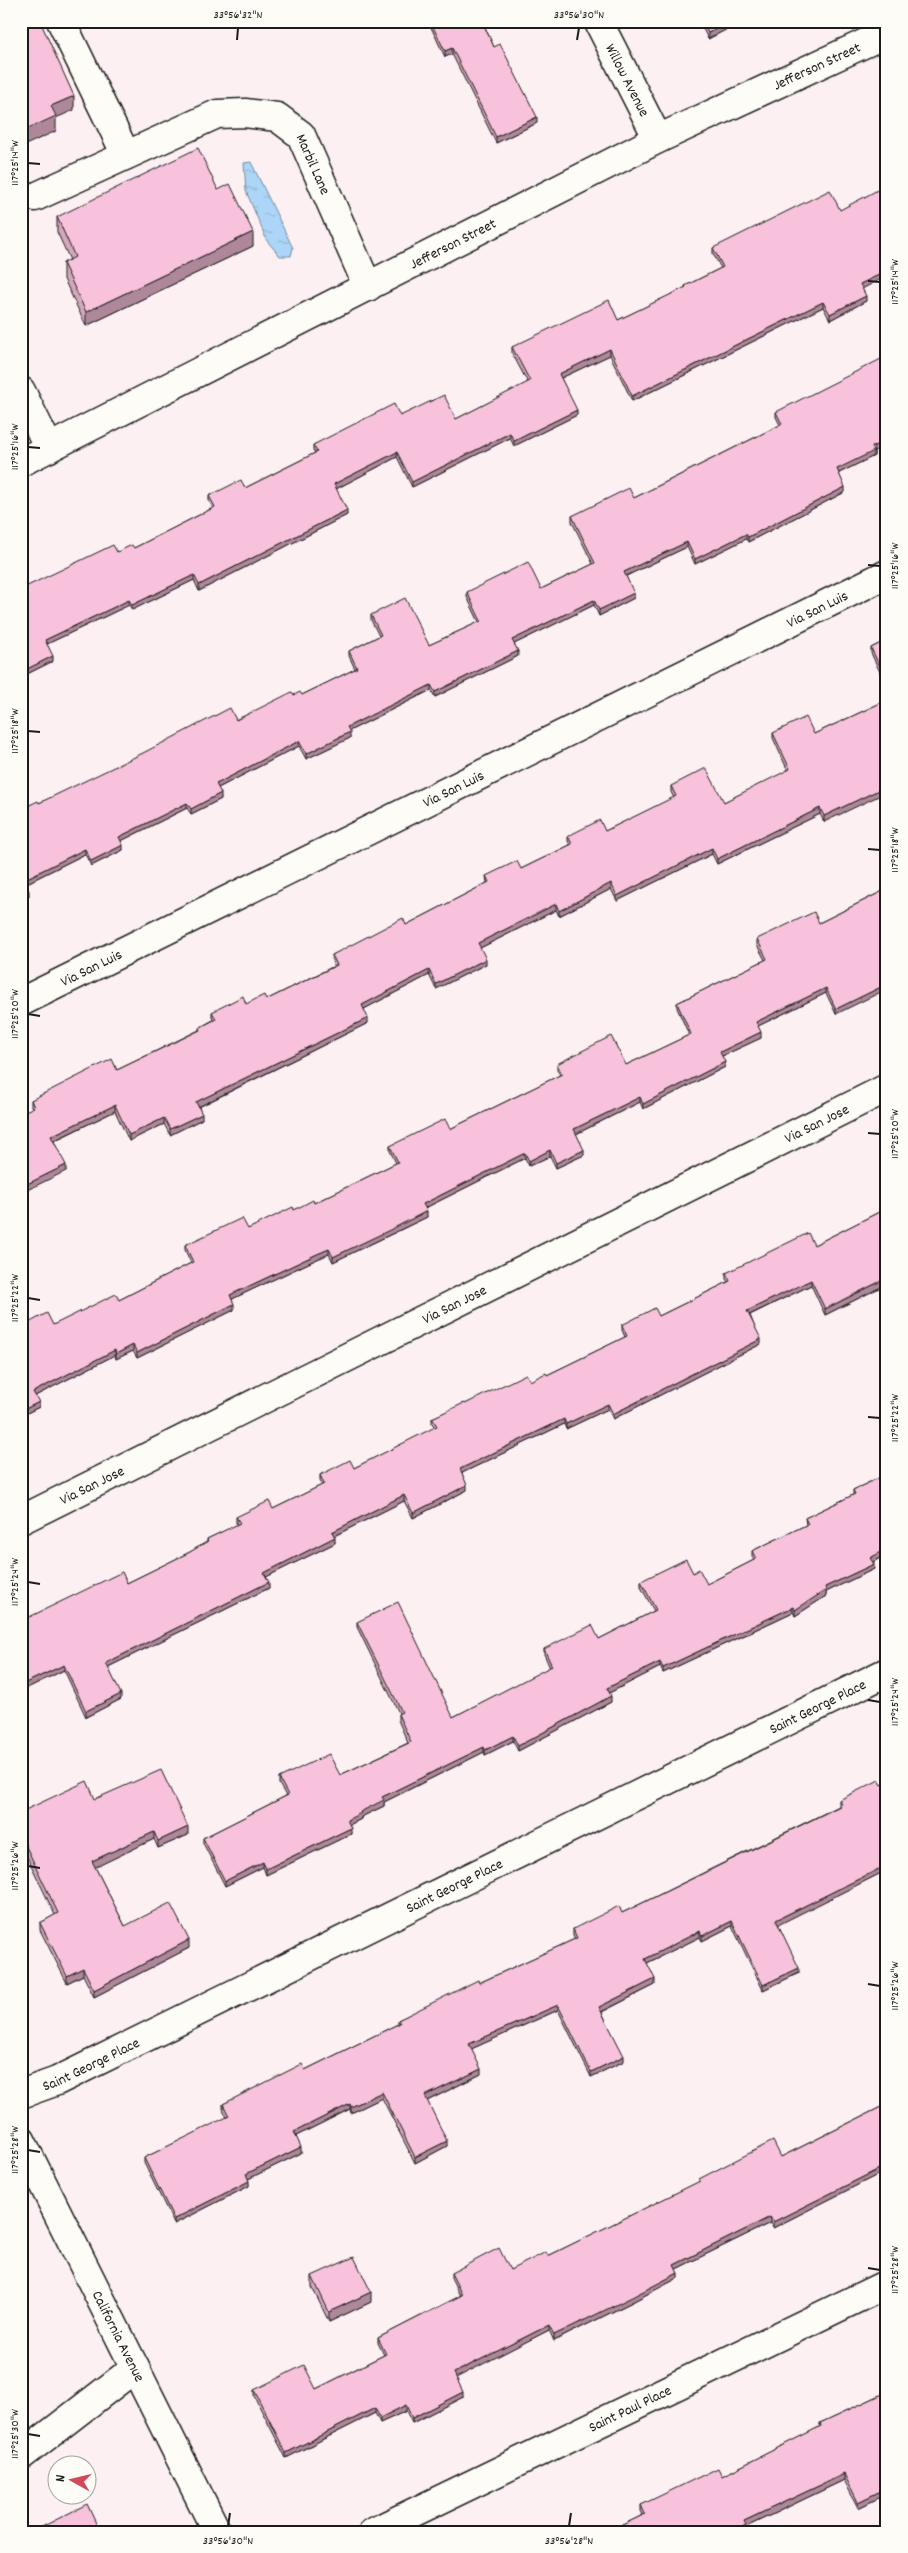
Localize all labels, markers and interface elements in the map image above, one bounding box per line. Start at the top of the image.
text: 33°56'32"N [213,7,263,24]
text: 33°56'30"N [554,7,604,24]
street label: Jefferson Street [770,37,865,97]
street label: Willow Avenue [598,40,654,121]
street label: Marbil Lane [289,131,335,199]
text: 117°25'14"W [7,140,24,186]
street label: Jefferson Street [407,214,501,276]
text: 117°25'14"W [887,259,904,305]
text: 117°25'16"W [7,424,24,470]
text: 117°25'16"W [887,543,904,589]
street label: Via San Luis [783,586,853,635]
text: 117°25'18"W [7,708,24,754]
street label: Via San Luis [419,766,489,815]
text: 117°25'18"W [887,827,904,873]
street label: Via San Luis [57,945,126,994]
text: 117°25'20"W [7,989,24,1039]
street label: Via San Jose [781,1099,854,1150]
text: 117°25'20"W [887,1109,904,1159]
text: 117°25'22"W [7,1274,24,1322]
street label: Via San Jose [419,1280,491,1331]
text: 117°25'22"W [887,1394,904,1442]
street label: Via San Jose [57,1461,129,1512]
text: 117°25'24"W [7,1558,24,1606]
street label: Saint George Place [766,1675,871,1741]
text: 117°25'24"W [887,1678,904,1726]
text: 117°25'26"W [7,1841,24,1891]
street label: Saint George Place [403,1854,508,1920]
text: 117°25'26"W [887,1961,904,2011]
street label: Saint George Place [40,2033,144,2098]
text: 117°25'28"W [7,2126,24,2174]
text: 117°25'28"W [887,2246,904,2294]
street label: California Avenue [85,2287,149,2387]
street label: Saint Paul Place [585,2380,676,2439]
text: 117°25'30"W [7,2409,24,2459]
north arrow [48,2456,98,2506]
text: N [51,2474,72,2483]
text: 33°56'30"N [203,2533,253,2550]
text: 33°56'28"N [545,2533,593,2550]

